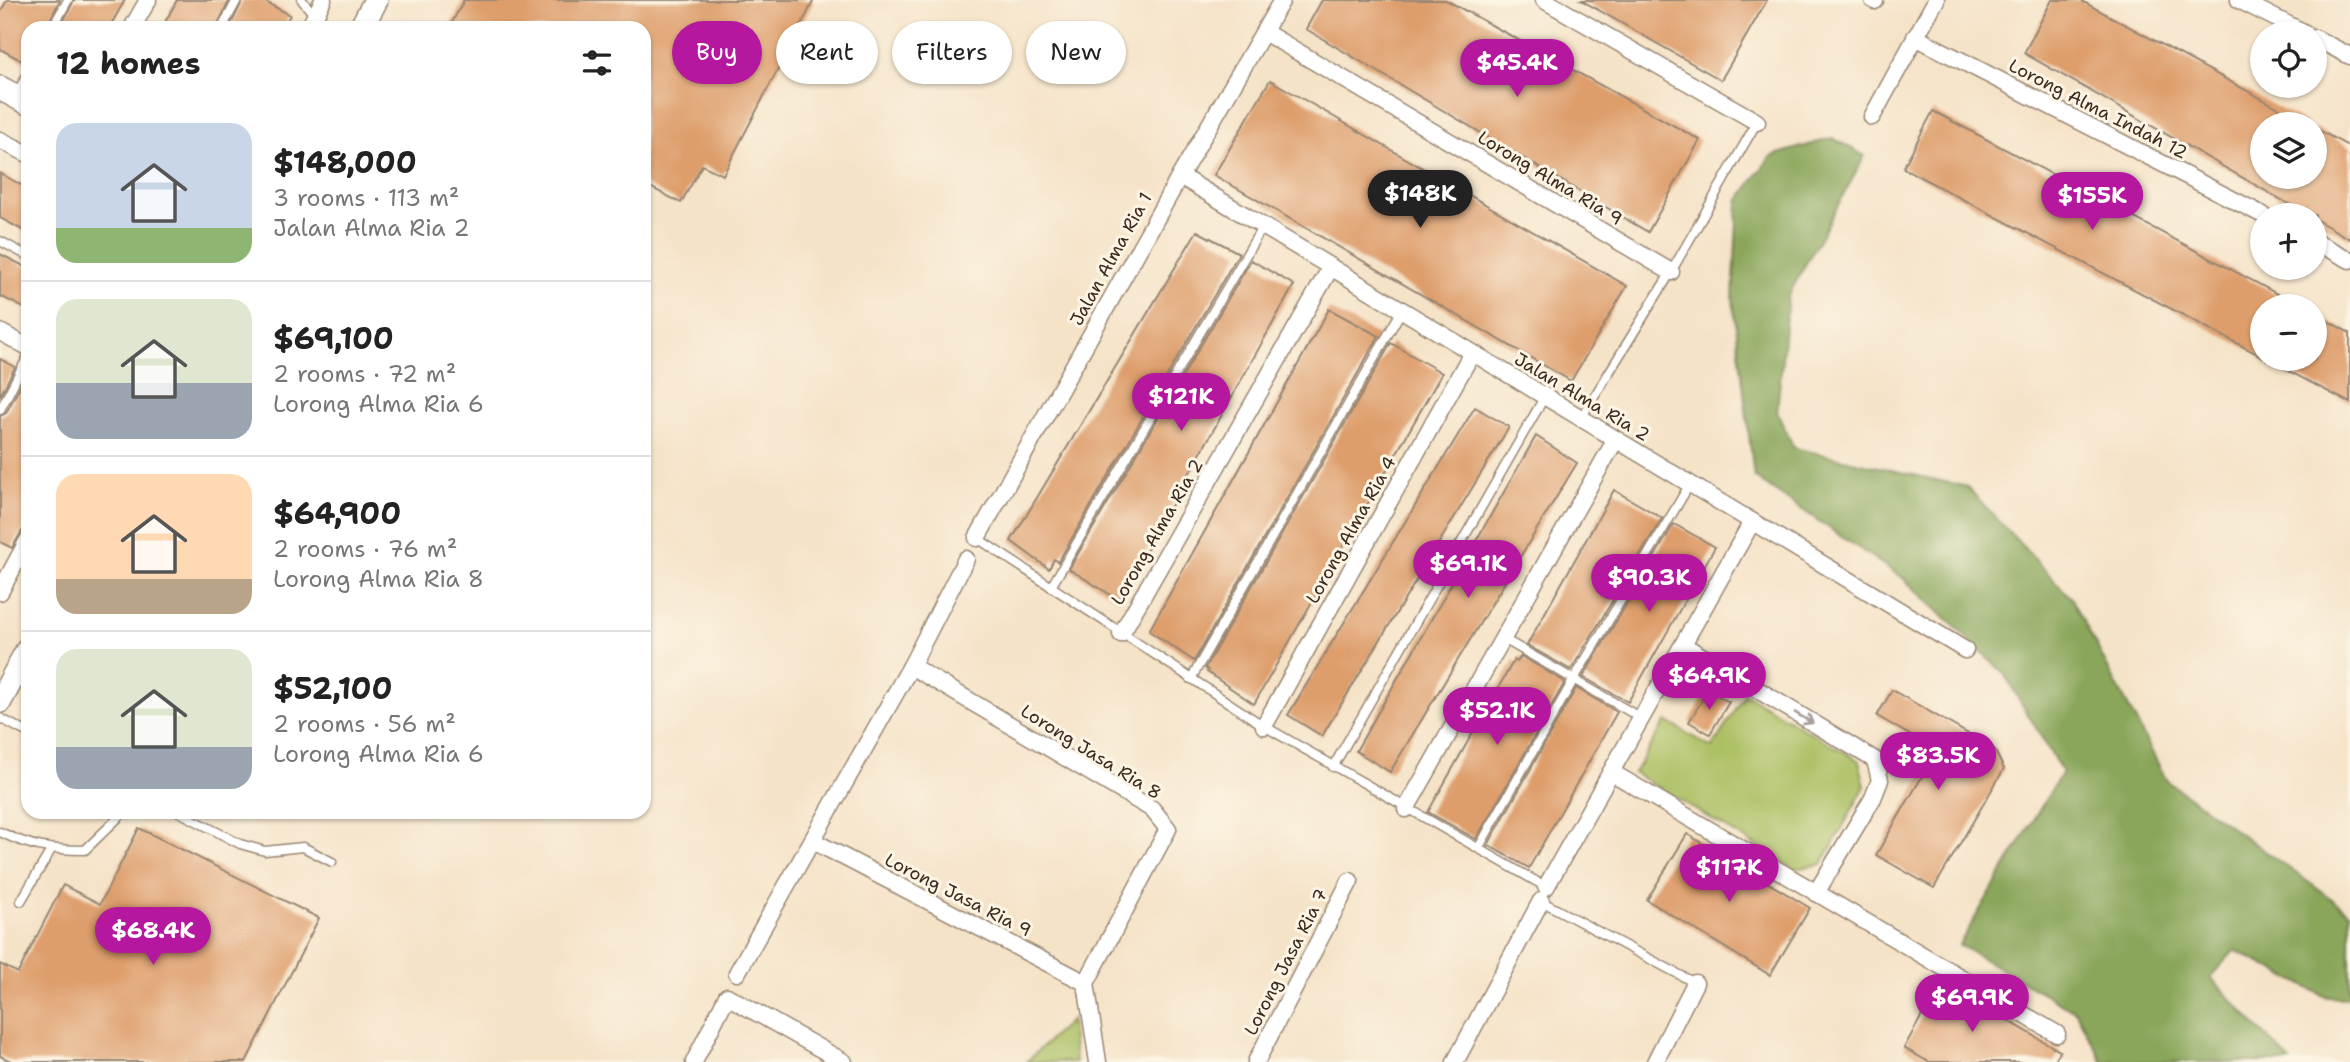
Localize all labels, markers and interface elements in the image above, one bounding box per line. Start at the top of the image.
chip: Buy [672,21,762,84]
chip: Rent [776,21,878,84]
chip: Filters [892,21,1012,84]
chip: New [1026,21,1126,84]
map controls [2250,21,2327,371]
button: locate [2250,21,2327,98]
pin: $45.4K [1460,40,1574,99]
text: 12 homes [56,43,200,84]
icon: filters [578,44,616,82]
text: $45.4K [1476,47,1558,77]
street label: Lorong Alma Indah 12 [2005,53,2191,165]
button: layers [2250,112,2327,189]
street label: Lorong Alma Ria 9 [1473,125,1627,231]
text: $148,000 [273,142,417,183]
icon: home [112,151,196,235]
pin: $148K [1371,170,1469,230]
pin: $155K [2043,173,2141,232]
text: $148K [1384,178,1456,208]
text: $155K [2057,180,2127,210]
text: 3 rooms · 113 m² [273,183,459,213]
street label: Jalan Alma Ria 1 [1064,188,1158,330]
button: + [2250,203,2327,280]
text: Jalan Alma Ria 2 [273,213,470,243]
button: − [2250,294,2327,371]
text: $69,100 [273,318,394,359]
icon: home [112,327,196,411]
street label: Jalan Alma Ria 2 [1510,347,1654,447]
text: 2 rooms · 72 m² [273,359,456,389]
pin: $121K [1132,374,1230,433]
text: $121K [1148,381,1214,411]
text: Lorong Alma Ria 6 [273,389,484,419]
street label: Lorong Alma Ria 4 [1301,452,1401,608]
street label: Lorong Alma Ria 2 [1105,455,1209,609]
text: $64,900 [273,493,401,534]
icon: home [112,502,196,586]
text: 2 rooms · 76 m² [273,534,457,564]
pin: $69.1K [1411,540,1525,600]
text: $69.1K [1429,548,1507,578]
pin: $90.3K [1592,554,1706,614]
text: $90.3K [1607,562,1691,592]
text: Lorong Alma Ria 8 [273,564,484,594]
pin: $64.9K [1652,652,1766,712]
text: $64.9K [1668,660,1750,690]
text: $52,100 [273,668,392,709]
icon: home [112,677,196,761]
pin: $52.1K [1440,688,1554,747]
text: $52.1K [1459,695,1535,725]
street label: Lorong Jasa Ria 8 [1016,699,1166,805]
text: 2 rooms · 56 m² [273,709,456,739]
one-way arrow [1794,711,1814,725]
pin: $83.5K [1881,732,1995,792]
text: Lorong Alma Ria 6 [273,739,484,769]
text: $83.5K [1896,740,1980,770]
pin: $117K [1680,844,1778,904]
street label: Lorong Jasa Ria 9 [881,848,1035,942]
text: $117K [1696,852,1762,882]
street label: Lorong Jasa Ria 7 [1239,885,1333,1039]
pin: $68.4K [96,908,210,967]
text: $68.4K [111,915,195,945]
pin: $69.9K [1915,974,2029,1034]
text: $69.9K [1931,982,2013,1012]

